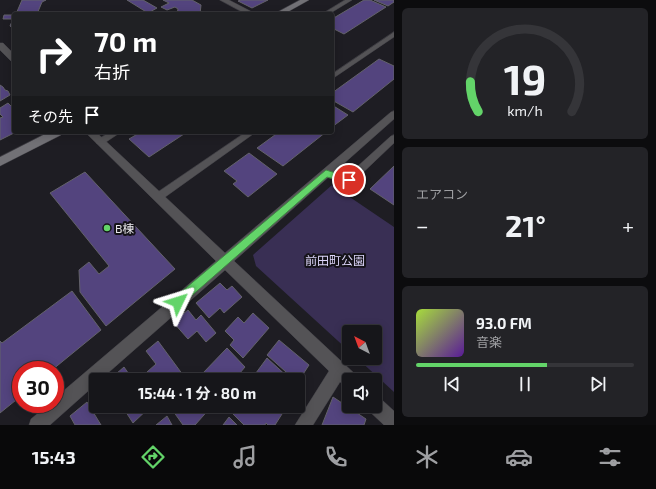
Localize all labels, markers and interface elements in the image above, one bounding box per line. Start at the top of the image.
text: 70 m [94,24,157,58]
icon: right [28,28,80,80]
text: 19 [504,52,546,102]
text: 右折 [94,61,130,83]
text: km/h [507,101,543,118]
icon: arrive [81,104,103,126]
text: その先 [28,107,73,125]
pin [332,163,366,197]
icon: arrive [338,169,360,191]
text: エアコン [416,186,468,202]
text: 21° [505,207,546,243]
text: − [416,212,429,238]
text: + [622,212,634,238]
place label: B棟 [115,221,134,235]
marker: B棟 [102,223,112,233]
park label: 前田町公園 [305,253,365,267]
position arrow [157,281,199,323]
text: 93.0 FM [476,314,532,332]
north arrow [342,325,382,365]
map controls [342,325,382,413]
text: 音楽 [476,334,502,350]
speed limit sign: 30 [12,361,64,413]
button: sound [342,373,382,413]
icon: previous [441,373,463,395]
icon: pause [514,373,536,395]
icon: next [587,373,609,395]
text: 15:44 · 1 分 · 80 m [138,384,256,402]
icon: directions [139,443,167,471]
icon: music [231,443,259,471]
icon: phone [322,443,350,471]
icon: climate [413,443,441,471]
icon: car [505,443,533,471]
icon: filters [596,443,624,471]
text: 15:43 [32,446,76,468]

